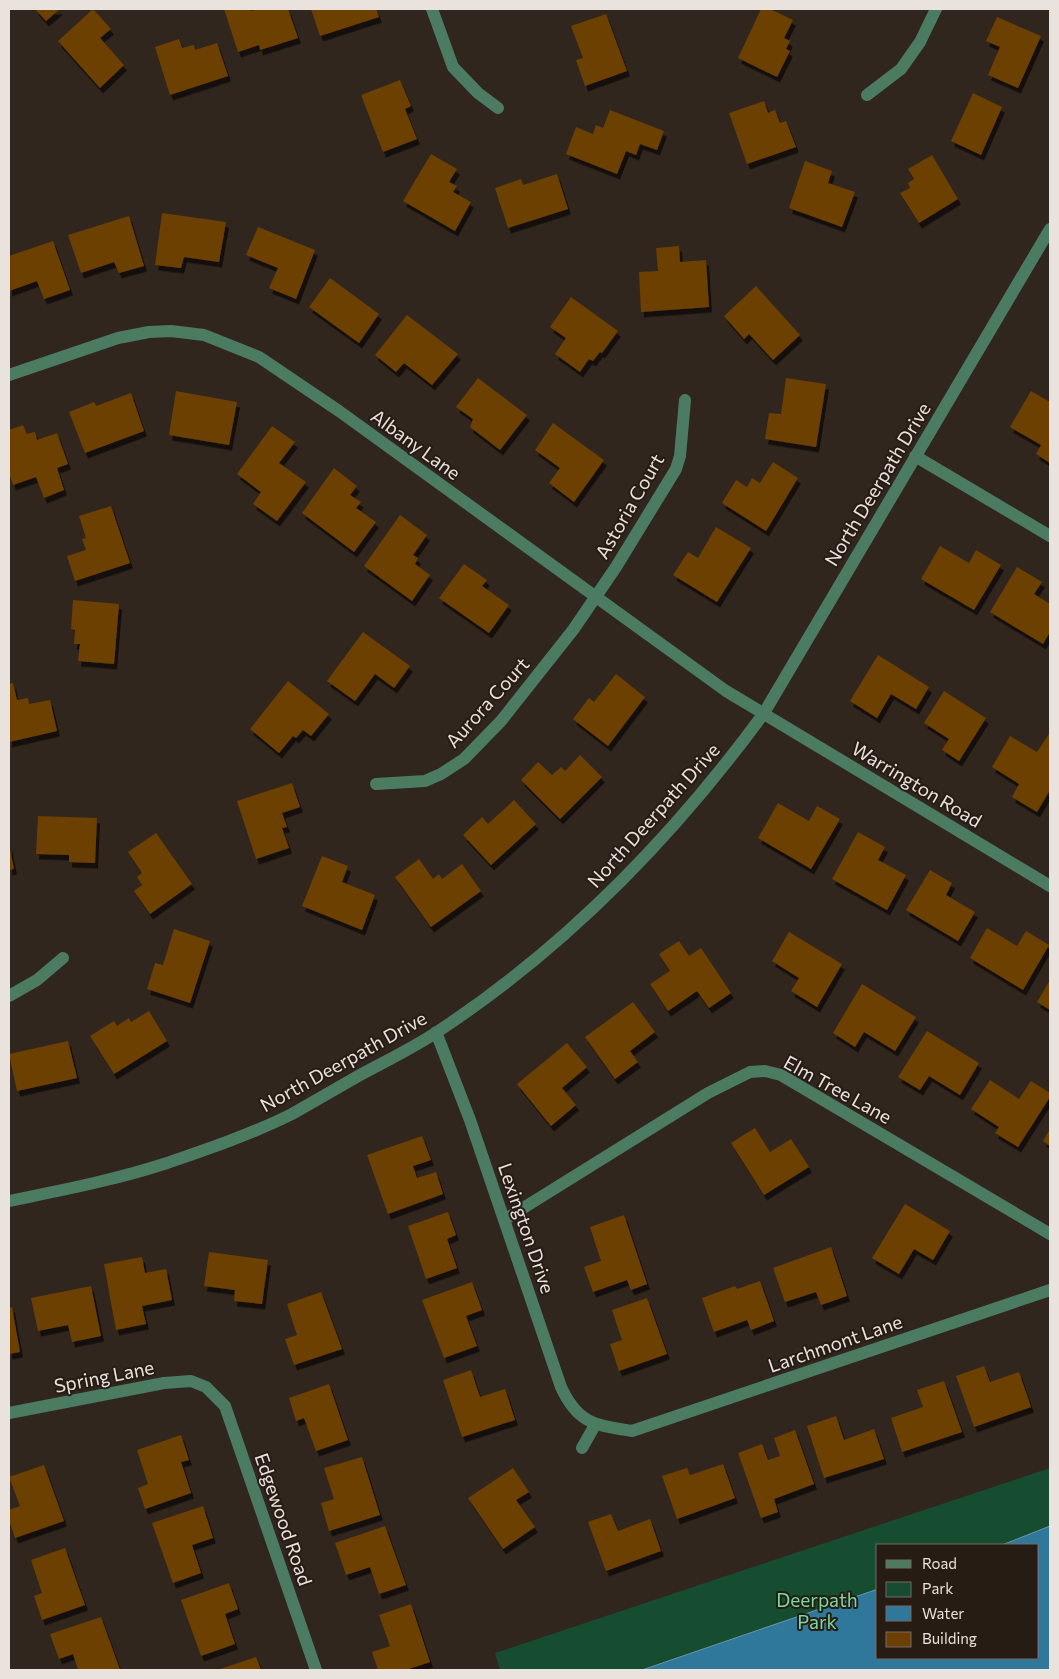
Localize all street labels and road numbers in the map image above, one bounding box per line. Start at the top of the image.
street label: North Deerpath Drive [819,398,935,570]
street label: Albany Lane [367,404,465,484]
street label: Astoria Court [590,449,668,562]
street label: Aurora Court [440,652,534,752]
street label: Warrington Road [848,736,986,832]
street label: North Deerpath Drive [582,738,724,892]
street label: North Deerpath Drive [256,1006,430,1116]
street label: Elm Tree Lane [780,1050,896,1128]
street label: Lexington Drive [494,1160,560,1296]
street label: Larchmont Lane [765,1309,905,1377]
street label: Spring Lane [52,1355,156,1397]
street label: Edgewood Road [251,1450,317,1588]

